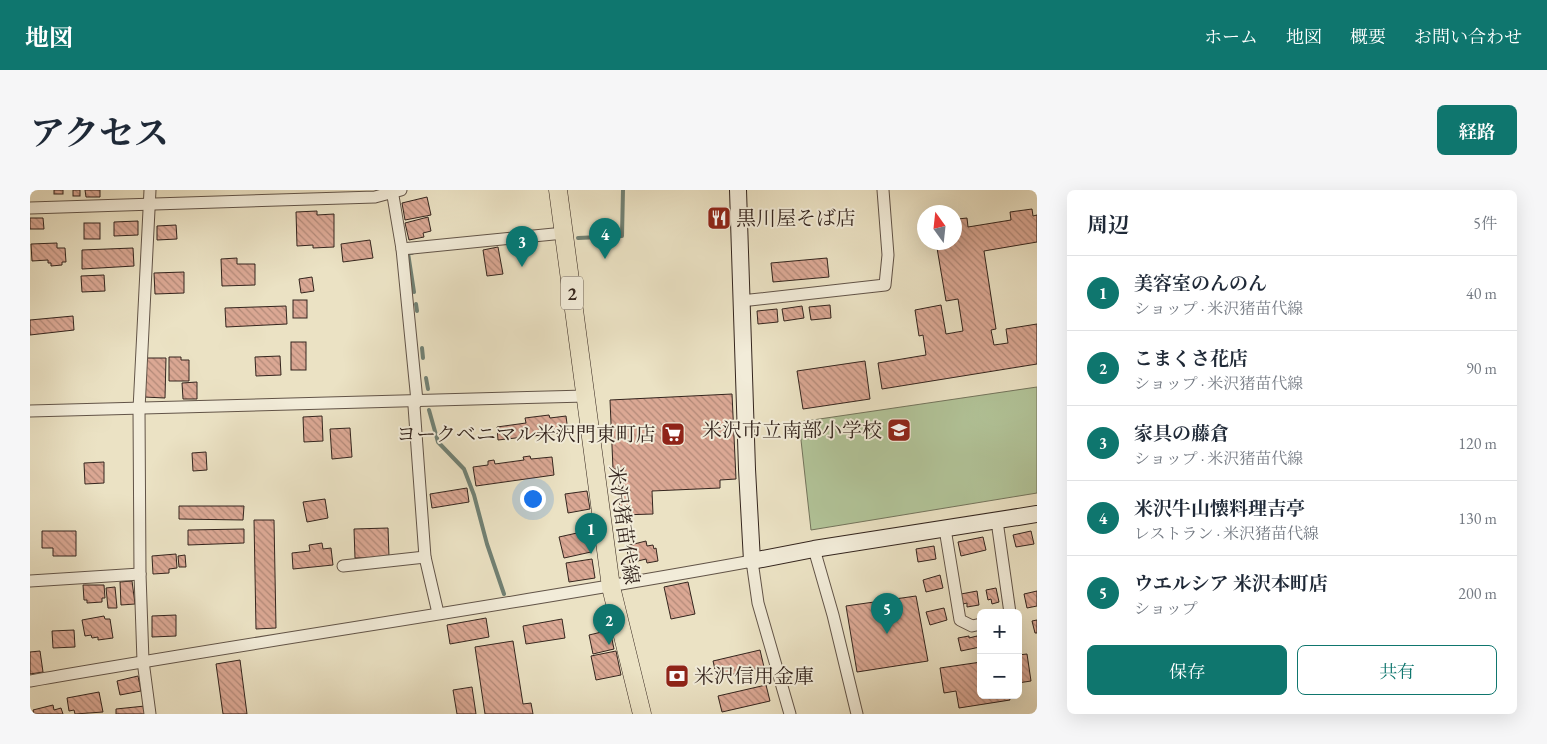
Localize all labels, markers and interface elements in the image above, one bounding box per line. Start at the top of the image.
text: 地図 [25,22,73,53]
text: ホーム [1204,25,1258,48]
text: 地図 [1286,25,1322,48]
text: 概要 [1350,25,1386,48]
text: お問い合わせ [1414,25,1522,48]
button: 経路 [1437,105,1517,155]
text: アクセス [30,110,169,155]
restaurant icon: 黒川屋そば店 [706,205,732,231]
place label: 黒川屋そば店 [736,205,856,231]
north arrow [917,205,962,250]
text: 周辺 [1087,211,1129,238]
text: 5件 [1473,213,1497,234]
pin: 4 [589,218,621,259]
pin: 3 [506,226,538,267]
text: 美容室のんのん [1134,271,1267,296]
road number: 2 [561,276,583,310]
text: 1 [1099,283,1107,304]
text: 40 m [1466,283,1497,304]
text: ショップ · 米沢猪苗代線 [1134,298,1303,319]
text: こまくさ花店 [1134,346,1248,371]
text: 2 [1099,358,1107,379]
text: 90 m [1466,358,1497,379]
text: ショップ · 米沢猪苗代線 [1134,373,1303,394]
place label: 米沢市立南部小学校 [702,417,882,443]
school or university icon: 米沢市立南部小学校 [886,417,912,443]
place label: ヨークベニマル米沢門東町店 [396,421,656,447]
supermarket icon: ヨークベニマル米沢門東町店 [660,421,686,447]
text: 家具の藤倉 [1134,421,1229,446]
text: 3 [1099,433,1107,454]
text: 120 m [1458,433,1497,454]
text: ショップ · 米沢猪苗代線 [1134,448,1303,469]
street label: 米沢猪苗代線 [603,464,645,586]
your location [520,486,546,512]
text: 米沢牛山懐料理吉亭 [1134,496,1305,521]
text: 4 [1099,508,1107,529]
text: 130 m [1458,508,1497,529]
pin: 1 [575,513,607,554]
text: レストラン · 米沢猪苗代線 [1134,523,1319,544]
text: ウエルシア 米沢本町店 [1134,571,1328,596]
text: 5 [1099,583,1107,604]
text: 200 m [1458,583,1497,604]
pin: 5 [871,593,903,634]
text: ショップ [1134,598,1198,619]
pin: 2 [593,604,625,645]
map controls [977,609,1022,699]
button: + [977,609,1022,654]
button: 保存 [1087,645,1287,695]
button: 共有 [1297,645,1497,695]
button: − [977,654,1022,699]
bank icon: 米沢信用金庫 [664,663,690,689]
place label: 米沢信用金庫 [694,663,814,689]

